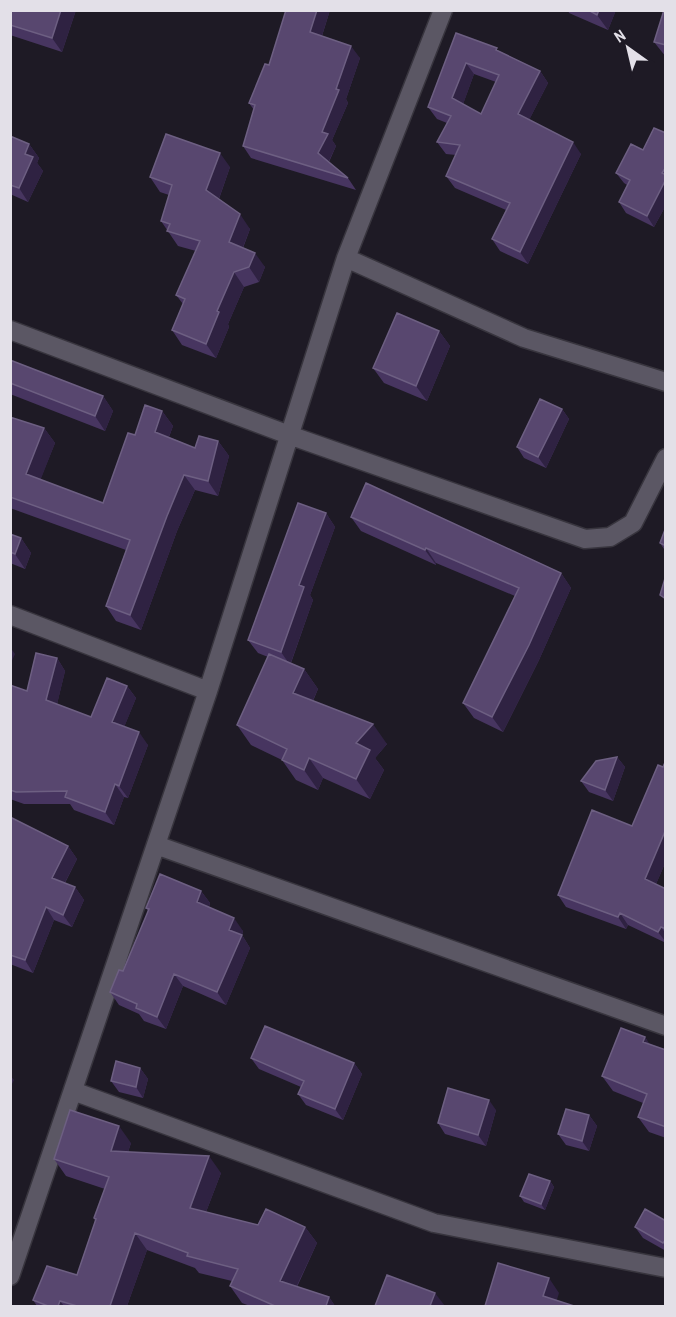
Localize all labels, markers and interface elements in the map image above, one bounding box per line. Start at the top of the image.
north arrow [598,18,658,78]
text: N [610,24,630,47]

